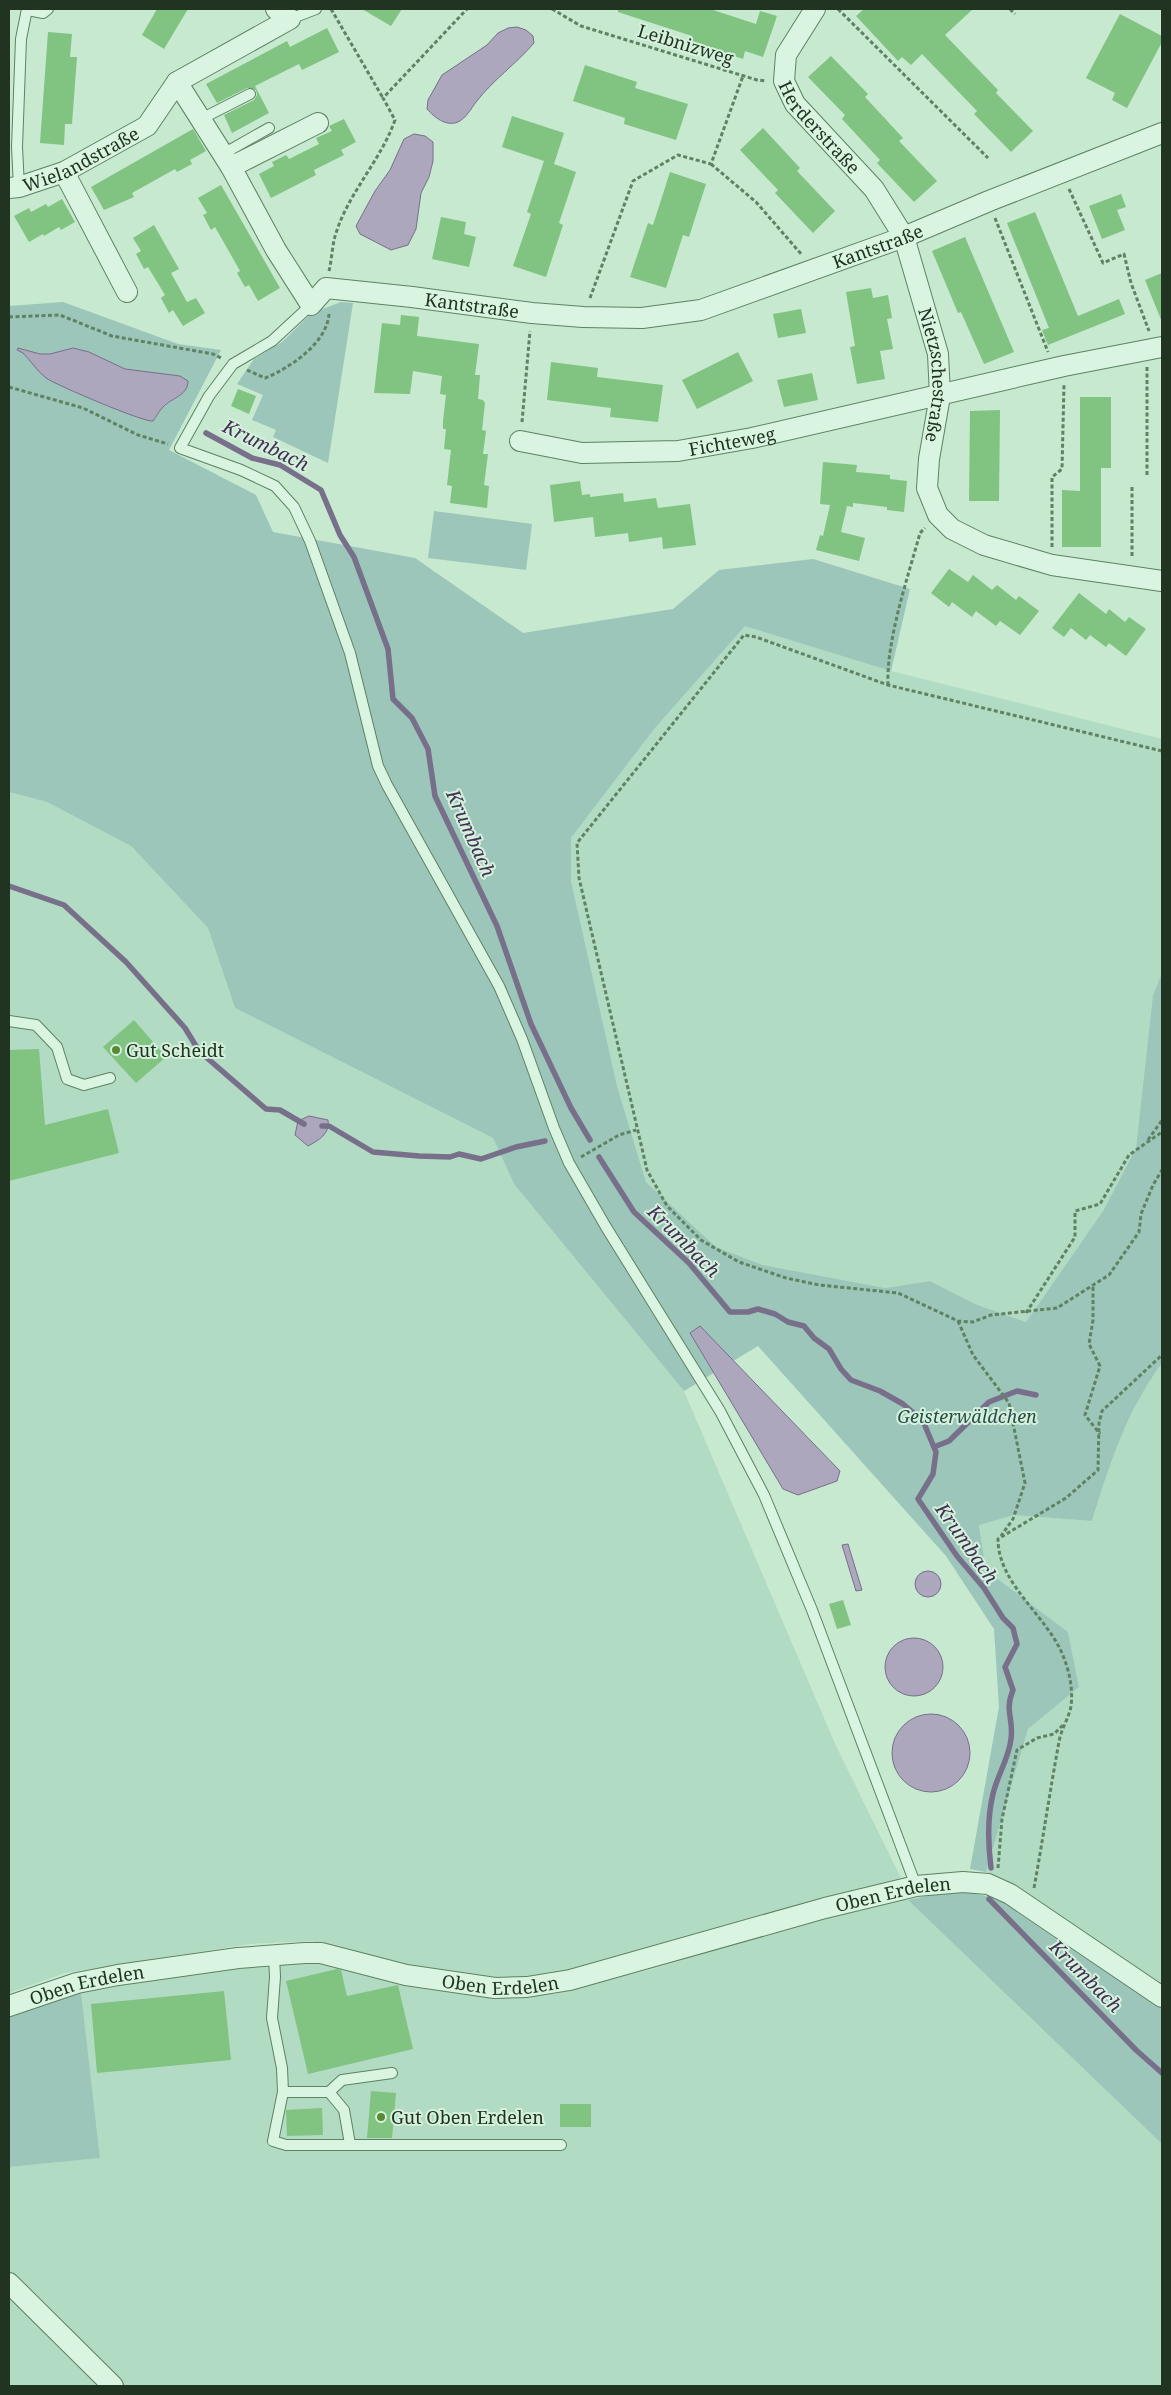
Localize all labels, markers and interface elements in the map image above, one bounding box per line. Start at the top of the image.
street label: Leibnizweg [635,18,737,70]
street label: Herderstraße [773,76,866,179]
street label: Wielandstraße [20,121,143,197]
street label: Kantstraße [829,218,927,274]
street label: Kantstraße [423,287,521,323]
street label: Nietzschestraße [913,305,952,444]
water label: Krumbach [218,413,314,477]
street label: Fichteweg [687,421,778,461]
water label: Krumbach [440,784,502,881]
place label: Gut Scheidt [126,1038,224,1062]
marker: Gut Scheidt [110,1044,122,1056]
water label: Krumbach [641,1198,726,1283]
park label: Geisterwäldchen [897,1404,1037,1428]
water label: Krumbach [929,1497,1005,1589]
street label: Oben Erdelen [833,1871,952,1917]
water label: Krumbach [1043,1933,1128,2018]
street label: Oben Erdelen [26,1959,146,2010]
street label: Oben Erdelen [440,1968,561,2000]
place label: Gut Oben Erdelen [391,2105,544,2129]
marker: Gut Oben Erdelen [375,2111,387,2123]

